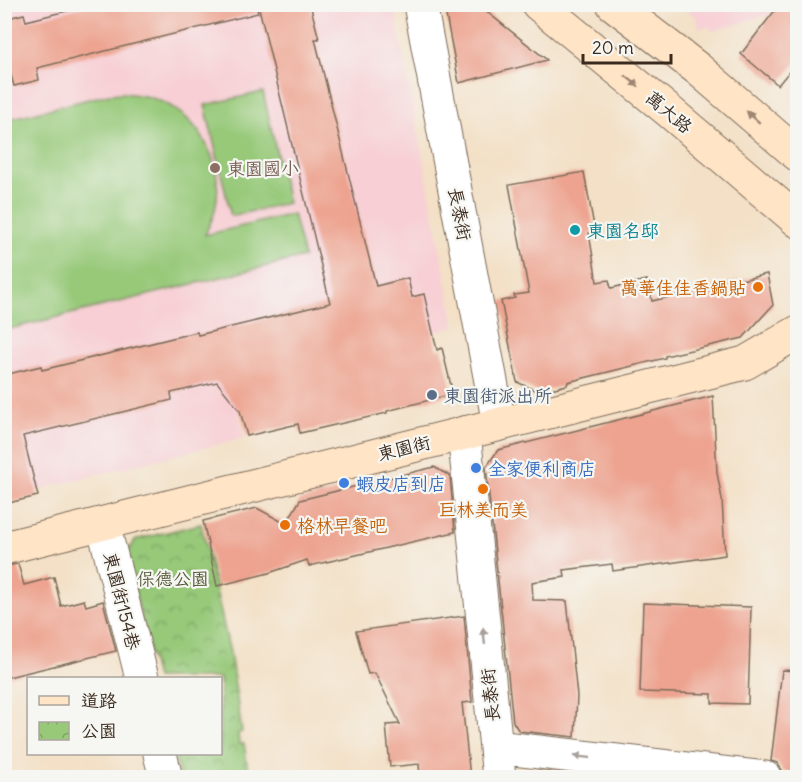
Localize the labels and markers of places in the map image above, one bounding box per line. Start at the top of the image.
place label: 東園國小 [227,157,299,180]
marker: 東園國小 [208,161,222,175]
place label: 東園名邸 [587,219,659,242]
marker: 東園名邸 [568,223,582,237]
place label: 萬華佳佳香鍋貼 [620,276,746,299]
marker: 萬華佳佳香鍋貼 [751,280,765,294]
place label: 東園街派出所 [444,384,552,407]
marker: 東園街派出所 [425,388,439,402]
place label: 全家便利商店 [488,457,596,480]
marker: 全家便利商店 [469,461,483,475]
place label: 蝦皮店到店 [356,472,446,495]
marker: 蝦皮店到店 [337,476,351,490]
marker: 巨林美而美 [476,482,490,496]
place label: 巨林美而美 [438,498,528,521]
place label: 格林早餐吧 [297,514,387,537]
marker: 格林早餐吧 [278,518,292,532]

